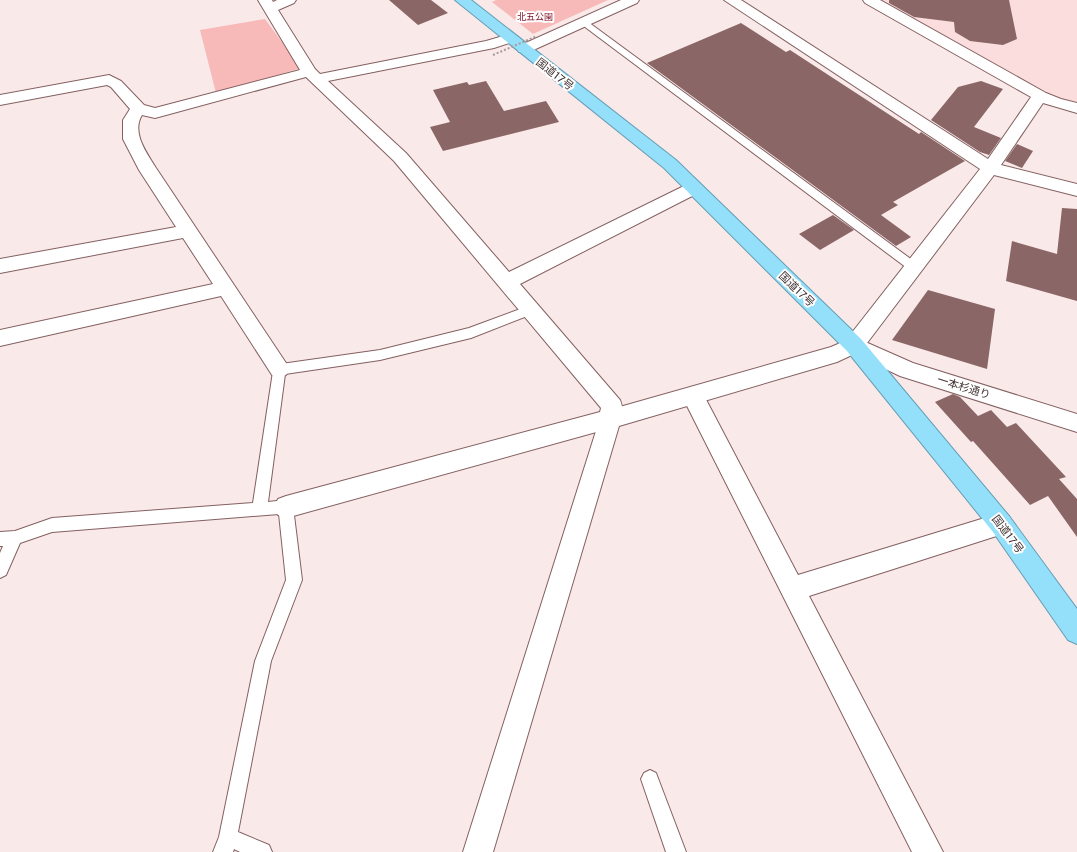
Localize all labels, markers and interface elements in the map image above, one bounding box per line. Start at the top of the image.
park label: 北五公園 [517,11,553,22]
street label: 国道17号 [534,56,576,92]
street label: 国道17号 [777,269,817,309]
street label: 一本杉通り [936,373,992,401]
street label: 国道17号 [990,513,1026,555]

